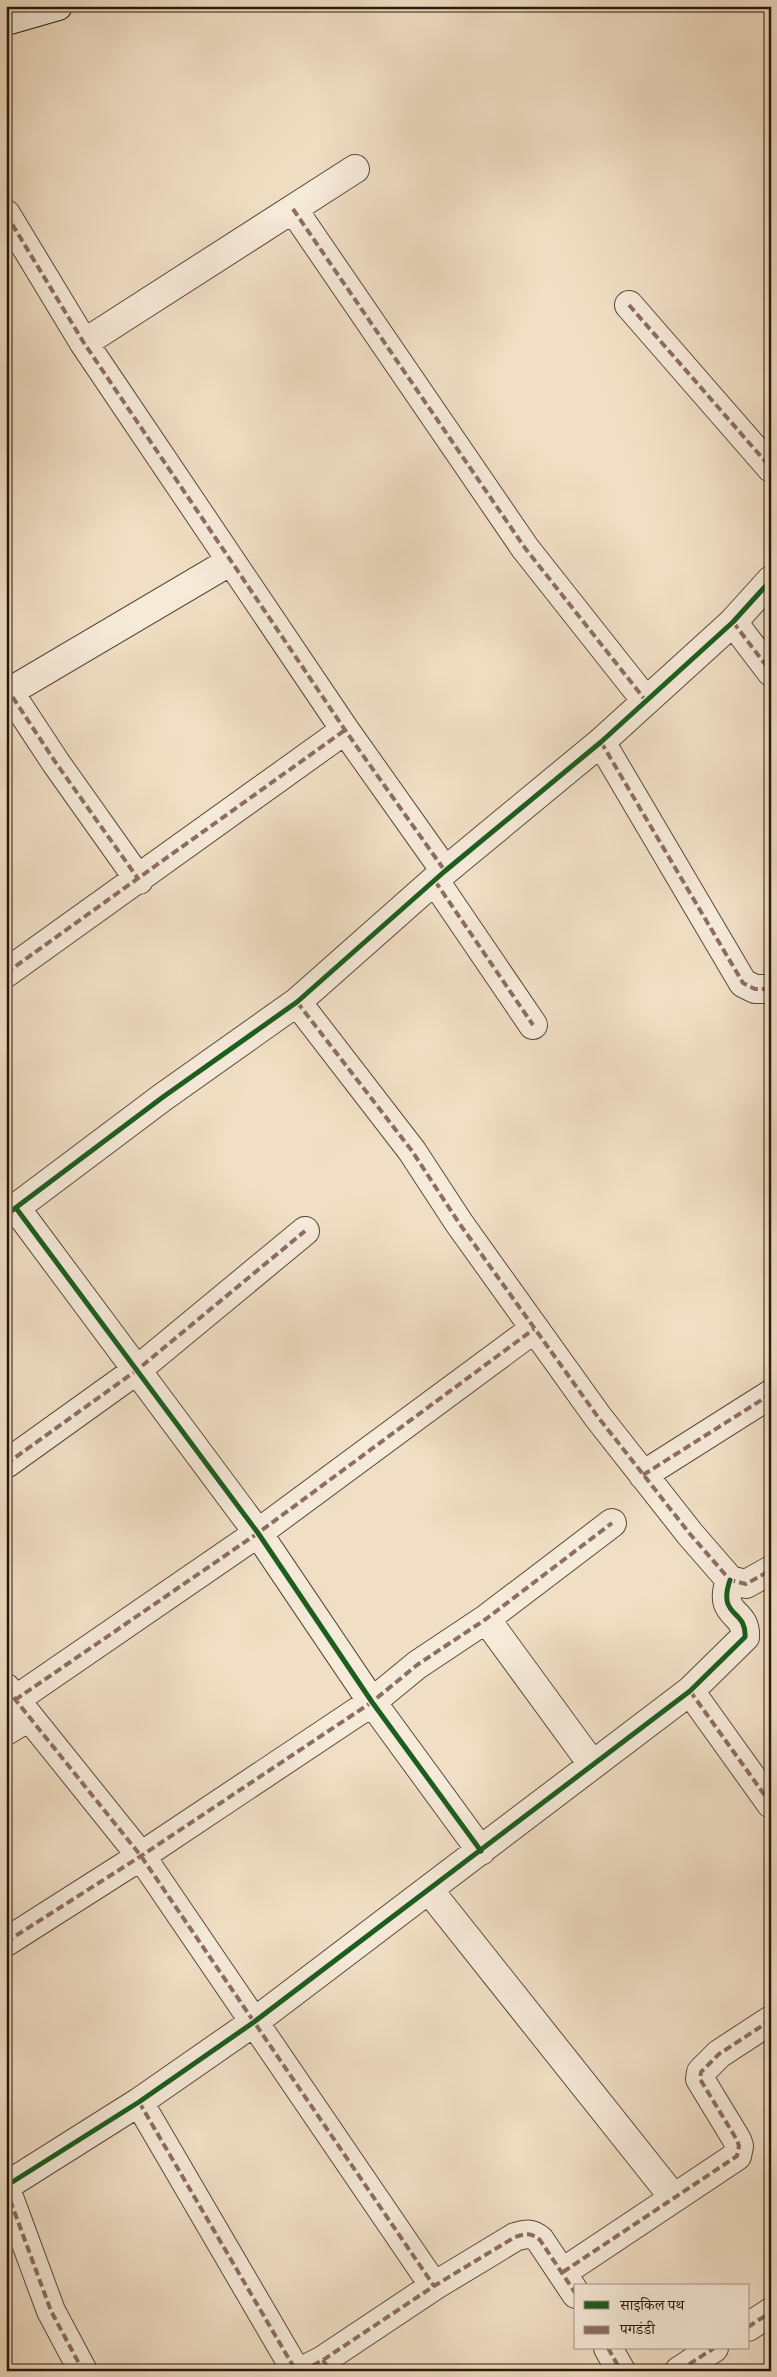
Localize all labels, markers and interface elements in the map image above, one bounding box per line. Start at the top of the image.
legend [574,2284,750,2350]
text: साइकिल पथ [619,2296,685,2315]
text: पगडंडी [619,2320,656,2339]

